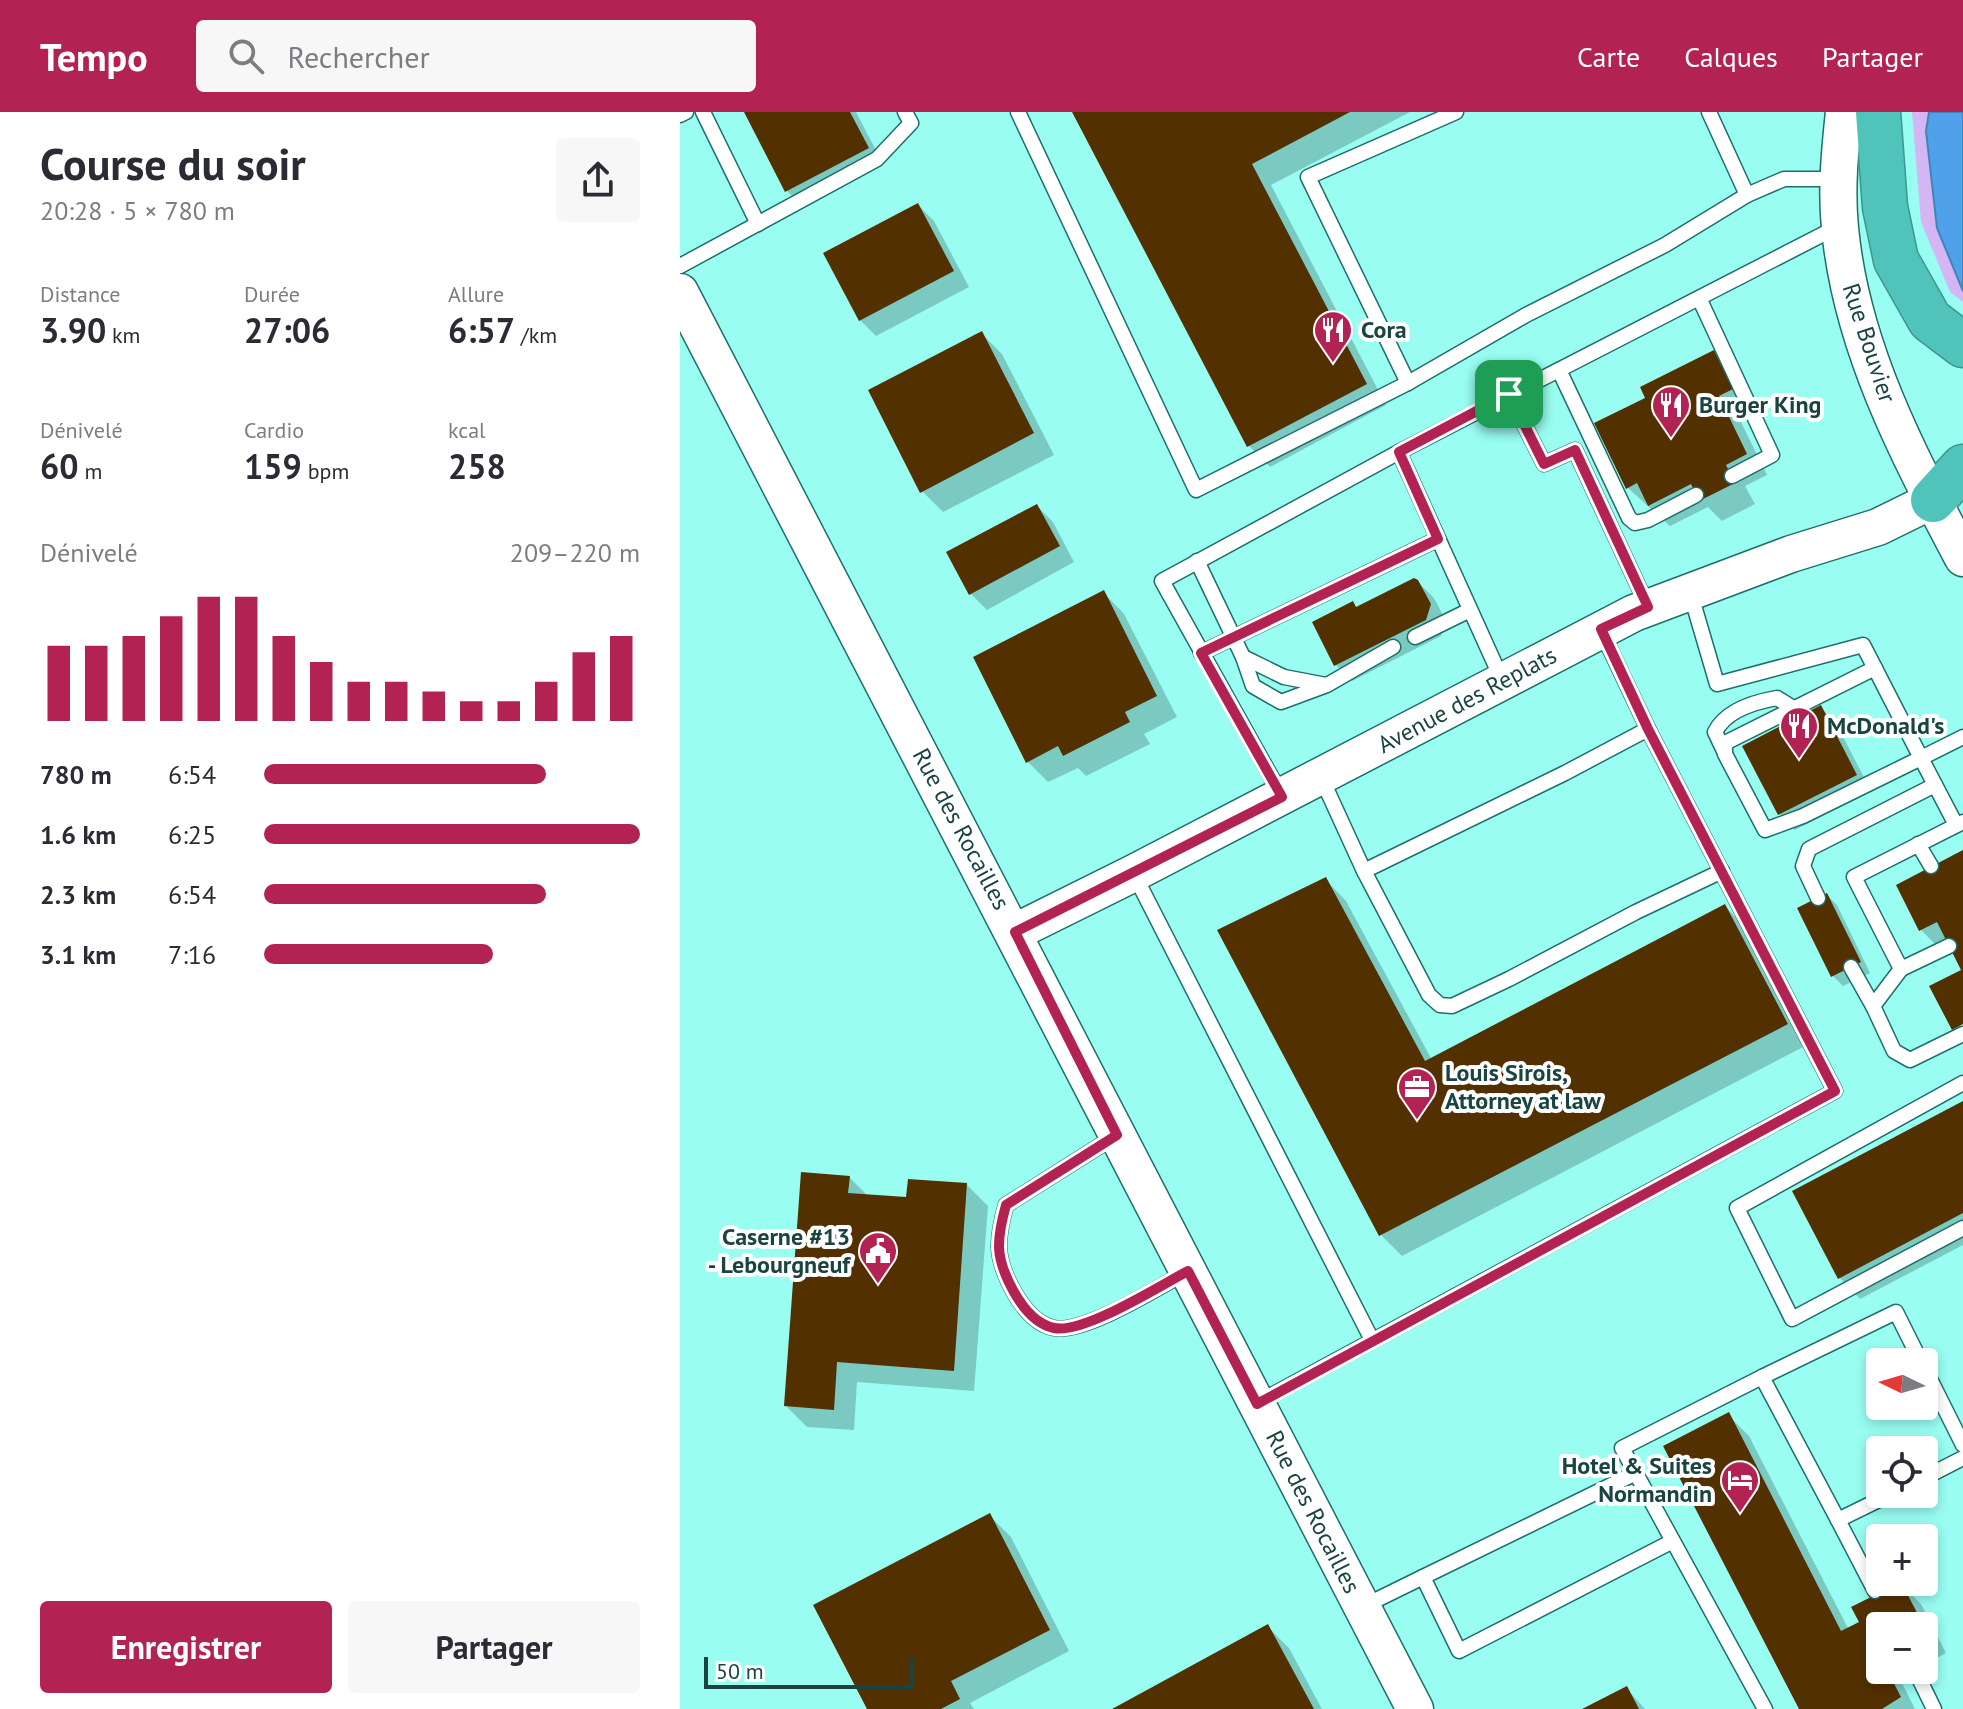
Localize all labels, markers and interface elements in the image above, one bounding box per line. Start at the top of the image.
search box [196,20,756,92]
text: Tempo [40,32,148,81]
icon: search [224,34,268,78]
text: Rechercher [288,37,430,76]
text: Carte [1577,38,1640,75]
text: Calques [1684,38,1778,75]
text: Partager [1822,38,1923,75]
text: Course du soir [40,135,306,192]
button: share [556,138,640,222]
text: 20:28 · 5 × 780 m [40,194,235,227]
street label: Rue Bouvier [1836,279,1903,406]
text: Distance [40,280,121,308]
text: Durée [244,280,300,308]
text: Allure [448,280,504,308]
text: 3.90 [40,308,106,352]
text: 27:06 [244,308,330,352]
text: 6:57 [448,308,515,352]
restaurant icon: Cora [1312,309,1354,364]
place label: Cora [1361,314,1407,345]
text: km [106,321,140,349]
text: /km [515,321,557,349]
pin [1475,360,1543,428]
icon: arrive [1487,372,1531,416]
restaurant icon: Burger King [1650,384,1692,439]
place label: Burger King [1699,389,1821,420]
text: Dénivelé [40,416,123,444]
text: Cardio [244,416,304,444]
text: kcal [448,416,486,444]
text: 60 [40,444,79,488]
text: 159 [244,444,302,488]
text: 258 [448,444,506,488]
text: m [79,457,102,485]
text: bpm [302,457,349,485]
text: Dénivelé [40,536,138,569]
text: 209–220 m [510,536,640,569]
street label: Avenue des Replats [1372,639,1562,760]
restaurant icon: McDonald's [1778,705,1820,760]
place label: McDonald's [1827,710,1944,741]
street label: Rue des Rocailles [906,743,1017,915]
text: 780 m [40,758,112,791]
text: 6:54 [168,758,216,791]
text: 1.6 km [40,818,116,851]
text: 6:25 [168,818,216,851]
text: 2.3 km [40,878,116,911]
text: 6:54 [168,878,216,911]
text: 3.1 km [40,938,116,971]
text: 7:16 [168,938,216,971]
place label: Louis Sirois, Attorney at law [1445,1057,1602,1116]
office icon: Louis Sirois, Attorney at law [1396,1066,1438,1121]
place label: Caserne #13 - Lebourgneuf [708,1221,851,1280]
public building icon: Caserne #13 - Lebourgneuf [857,1230,899,1285]
north arrow [1866,1348,1938,1420]
map controls [1866,1348,1938,1684]
street label: Rue des Rocailles [1259,1425,1368,1598]
button: locate [1866,1436,1938,1508]
place label: Hotel & Suites Normandin [1562,1450,1712,1509]
hotel icon: Hotel & Suites Normandin [1719,1459,1761,1514]
button: + [1866,1524,1938,1596]
button: Enregistrer [40,1601,332,1693]
button: Partager [348,1601,640,1693]
button: − [1866,1612,1938,1684]
scale bar [704,1653,914,1689]
text: 50 m [716,1657,764,1685]

